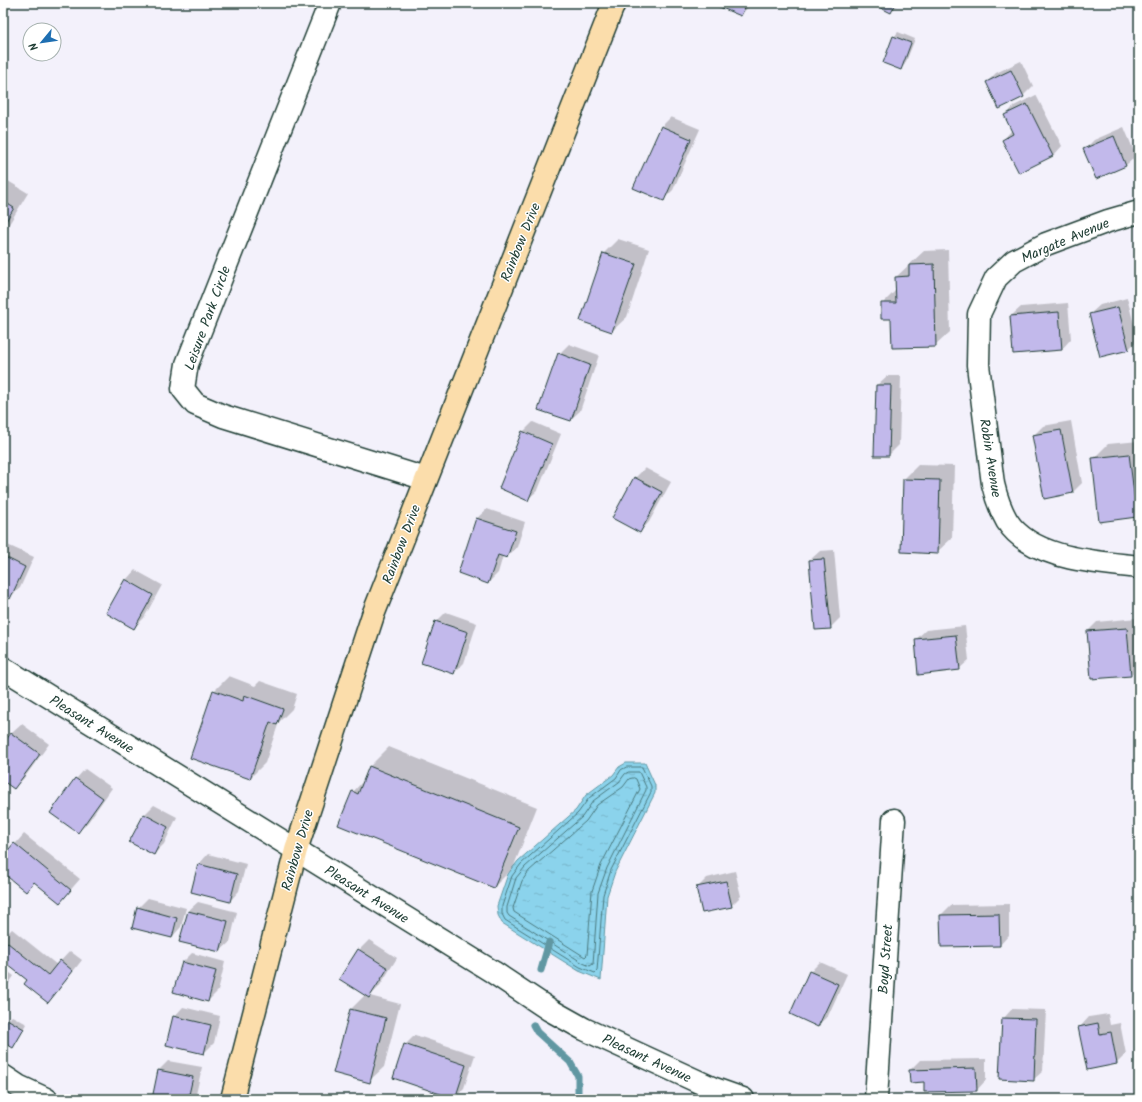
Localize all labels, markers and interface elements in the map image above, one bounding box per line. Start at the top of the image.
north arrow [22,22,62,62]
text: N [25,39,44,54]
street label: Rainbow Drive [495,199,547,285]
street label: Margate Avenue [1018,212,1114,269]
street label: Leisure Park Circle [179,262,237,374]
street label: Robin Avenue [973,417,1007,500]
street label: Rainbow Drive [377,501,427,587]
street label: Pleasant Avenue [45,690,139,760]
street label: Rainbow Drive [276,806,320,893]
street label: Pleasant Avenue [320,860,414,930]
street label: Boyd Street [873,923,899,995]
street label: Pleasant Avenue [598,1029,695,1089]

